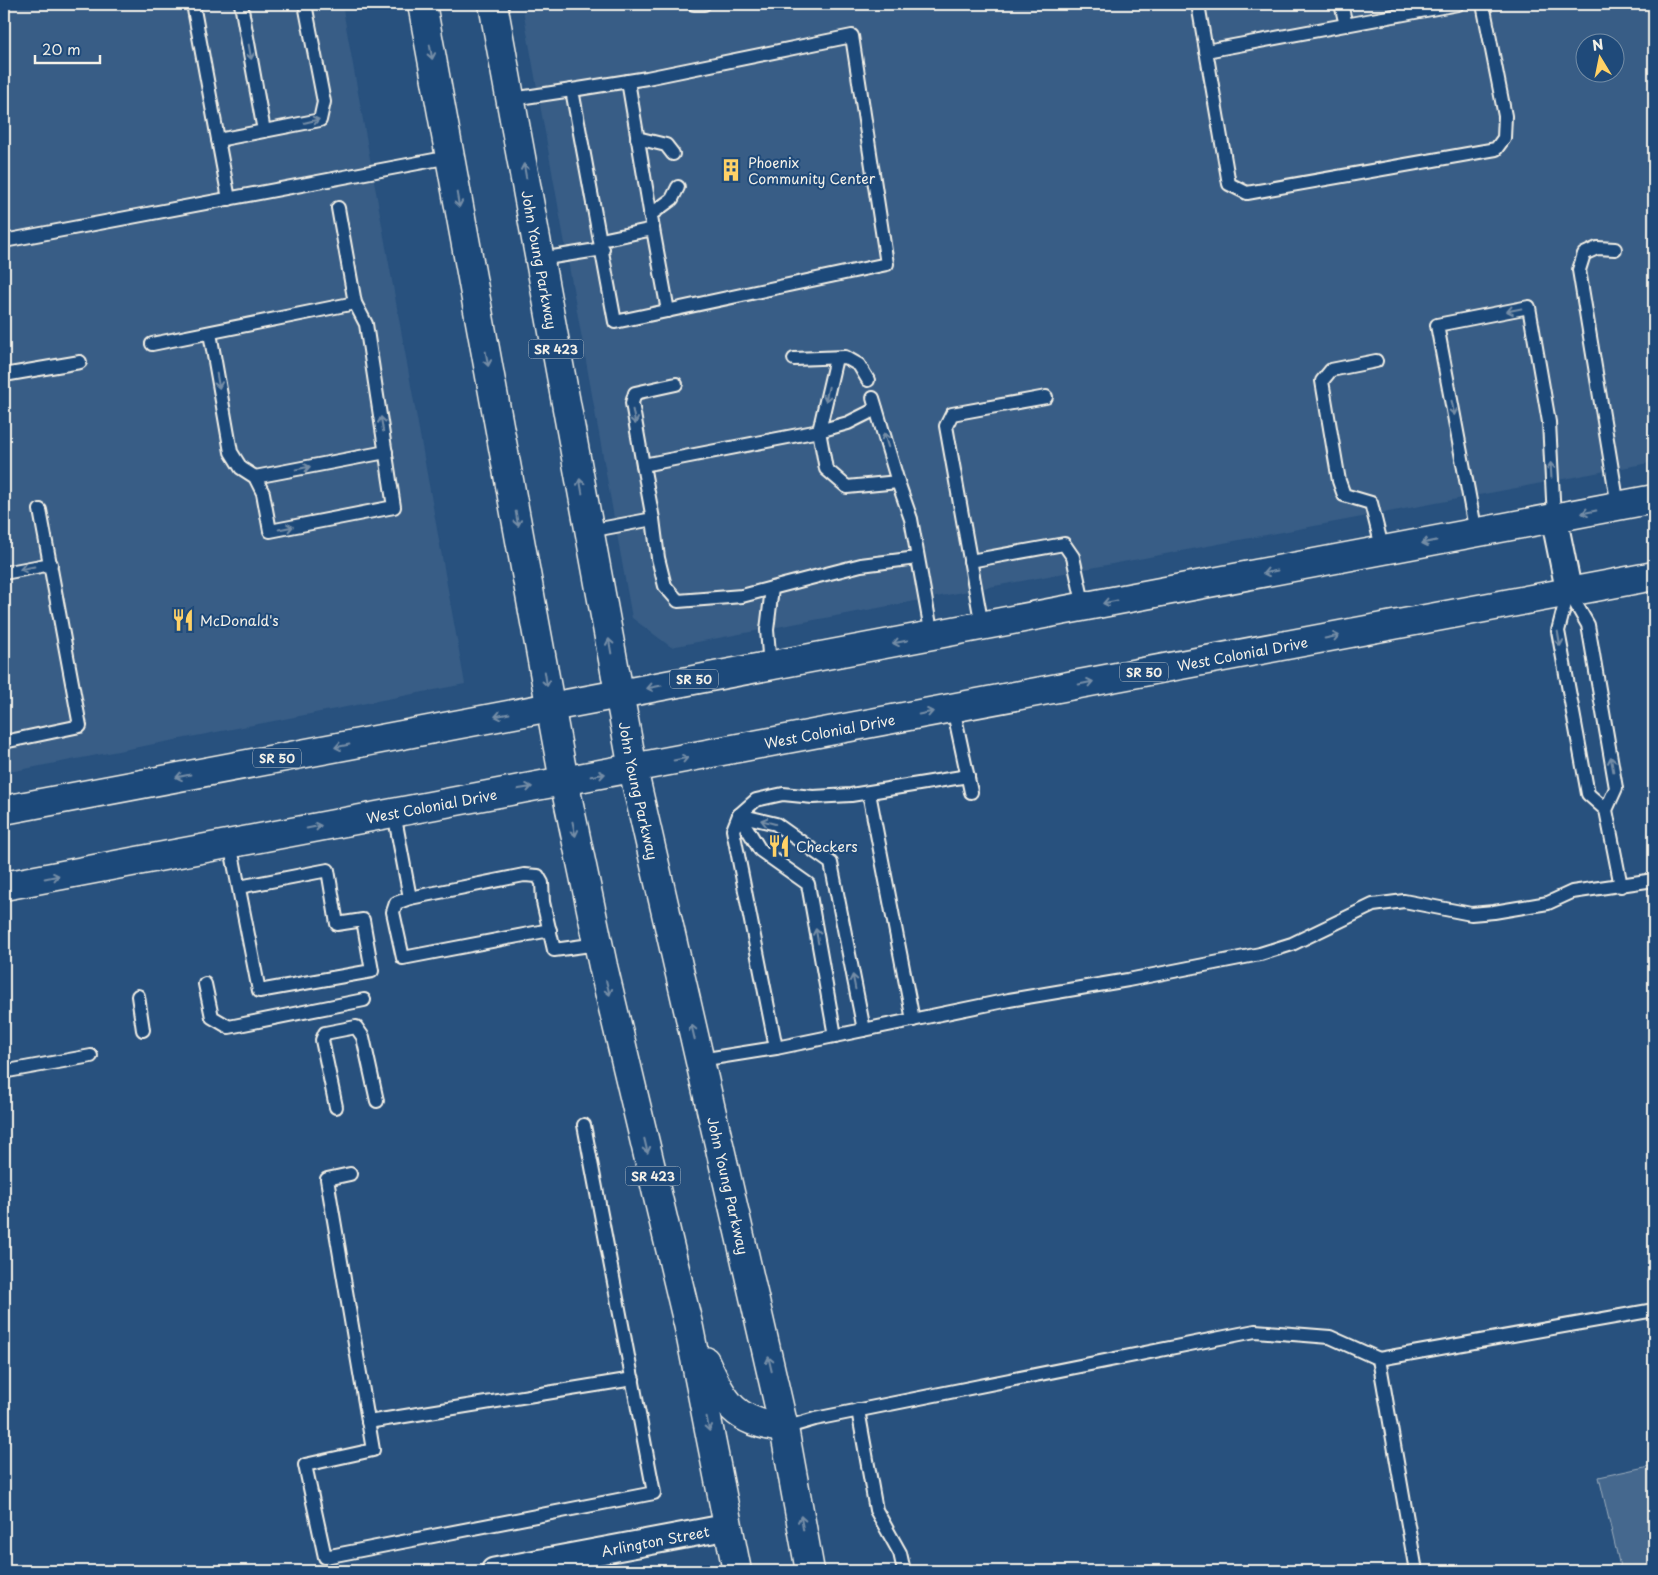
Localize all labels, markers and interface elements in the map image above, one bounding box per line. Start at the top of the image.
scale bar [35,32,100,64]
north arrow [1576,32,1626,82]
text: N [1590,33,1605,56]
text: 20 m [42,37,81,60]
one-way arrow [245,43,255,59]
one-way arrow [426,44,436,60]
one-way arrow [304,116,320,125]
place label: Phoenix Community Center [748,152,876,189]
building icon: Phoenix Community Center [718,157,744,183]
one-way arrow [519,163,529,179]
street label: John Young Parkway [517,189,563,331]
one-way arrow [453,191,463,207]
one-way arrow [1506,306,1522,315]
road number: SR 423 [528,339,584,358]
one-way arrow [483,351,493,367]
one-way arrow [214,372,224,388]
one-way arrow [822,386,831,402]
one-way arrow [1449,399,1458,415]
one-way arrow [630,408,640,424]
one-way arrow [376,417,386,433]
one-way arrow [880,433,890,449]
one-way arrow [1547,462,1556,478]
one-way arrow [294,463,310,472]
one-way arrow [576,478,586,494]
one-way arrow [1582,507,1598,517]
one-way arrow [512,511,522,527]
one-way arrow [278,522,294,532]
one-way arrow [1422,537,1438,547]
one-way arrow [20,564,36,574]
one-way arrow [1262,568,1278,577]
one-way arrow [1103,598,1119,608]
restaurant icon: McDonald's [170,607,196,633]
place label: McDonald's [200,610,279,631]
street label: West Colonial Drive [1175,631,1309,676]
one-way arrow [1323,631,1339,641]
one-way arrow [1555,631,1565,647]
one-way arrow [893,637,909,647]
one-way arrow [605,638,614,654]
road number: SR 50 [1120,662,1168,682]
road number: SR 50 [670,670,718,689]
one-way arrow [541,671,551,687]
one-way arrow [1078,678,1094,687]
one-way arrow [646,683,662,692]
street label: West Colonial Drive [763,708,897,753]
one-way arrow [918,708,934,718]
one-way arrow [495,711,511,721]
street label: John Young Parkway [614,720,664,862]
one-way arrow [335,741,351,751]
road number: SR 50 [253,748,301,768]
one-way arrow [672,754,688,763]
one-way arrow [1606,756,1616,772]
one-way arrow [590,769,606,779]
one-way arrow [175,771,191,781]
street label: West Colonial Drive [364,783,499,828]
one-way arrow [517,783,533,793]
one-way arrow [760,817,776,826]
one-way arrow [570,820,579,836]
one-way arrow [305,822,321,832]
restaurant icon: Checkers [766,833,792,859]
place label: Checkers [796,836,858,857]
one-way arrow [43,872,59,882]
one-way arrow [812,929,821,945]
one-way arrow [849,975,859,991]
one-way arrow [604,979,613,995]
one-way arrow [688,1024,697,1040]
street label: John Young Parkway [702,1115,754,1256]
one-way arrow [642,1137,651,1153]
road number: SR 423 [626,1166,680,1186]
one-way arrow [765,1356,774,1372]
one-way arrow [704,1415,714,1431]
one-way arrow [796,1516,806,1532]
street label: Arlington Street [599,1520,711,1561]

